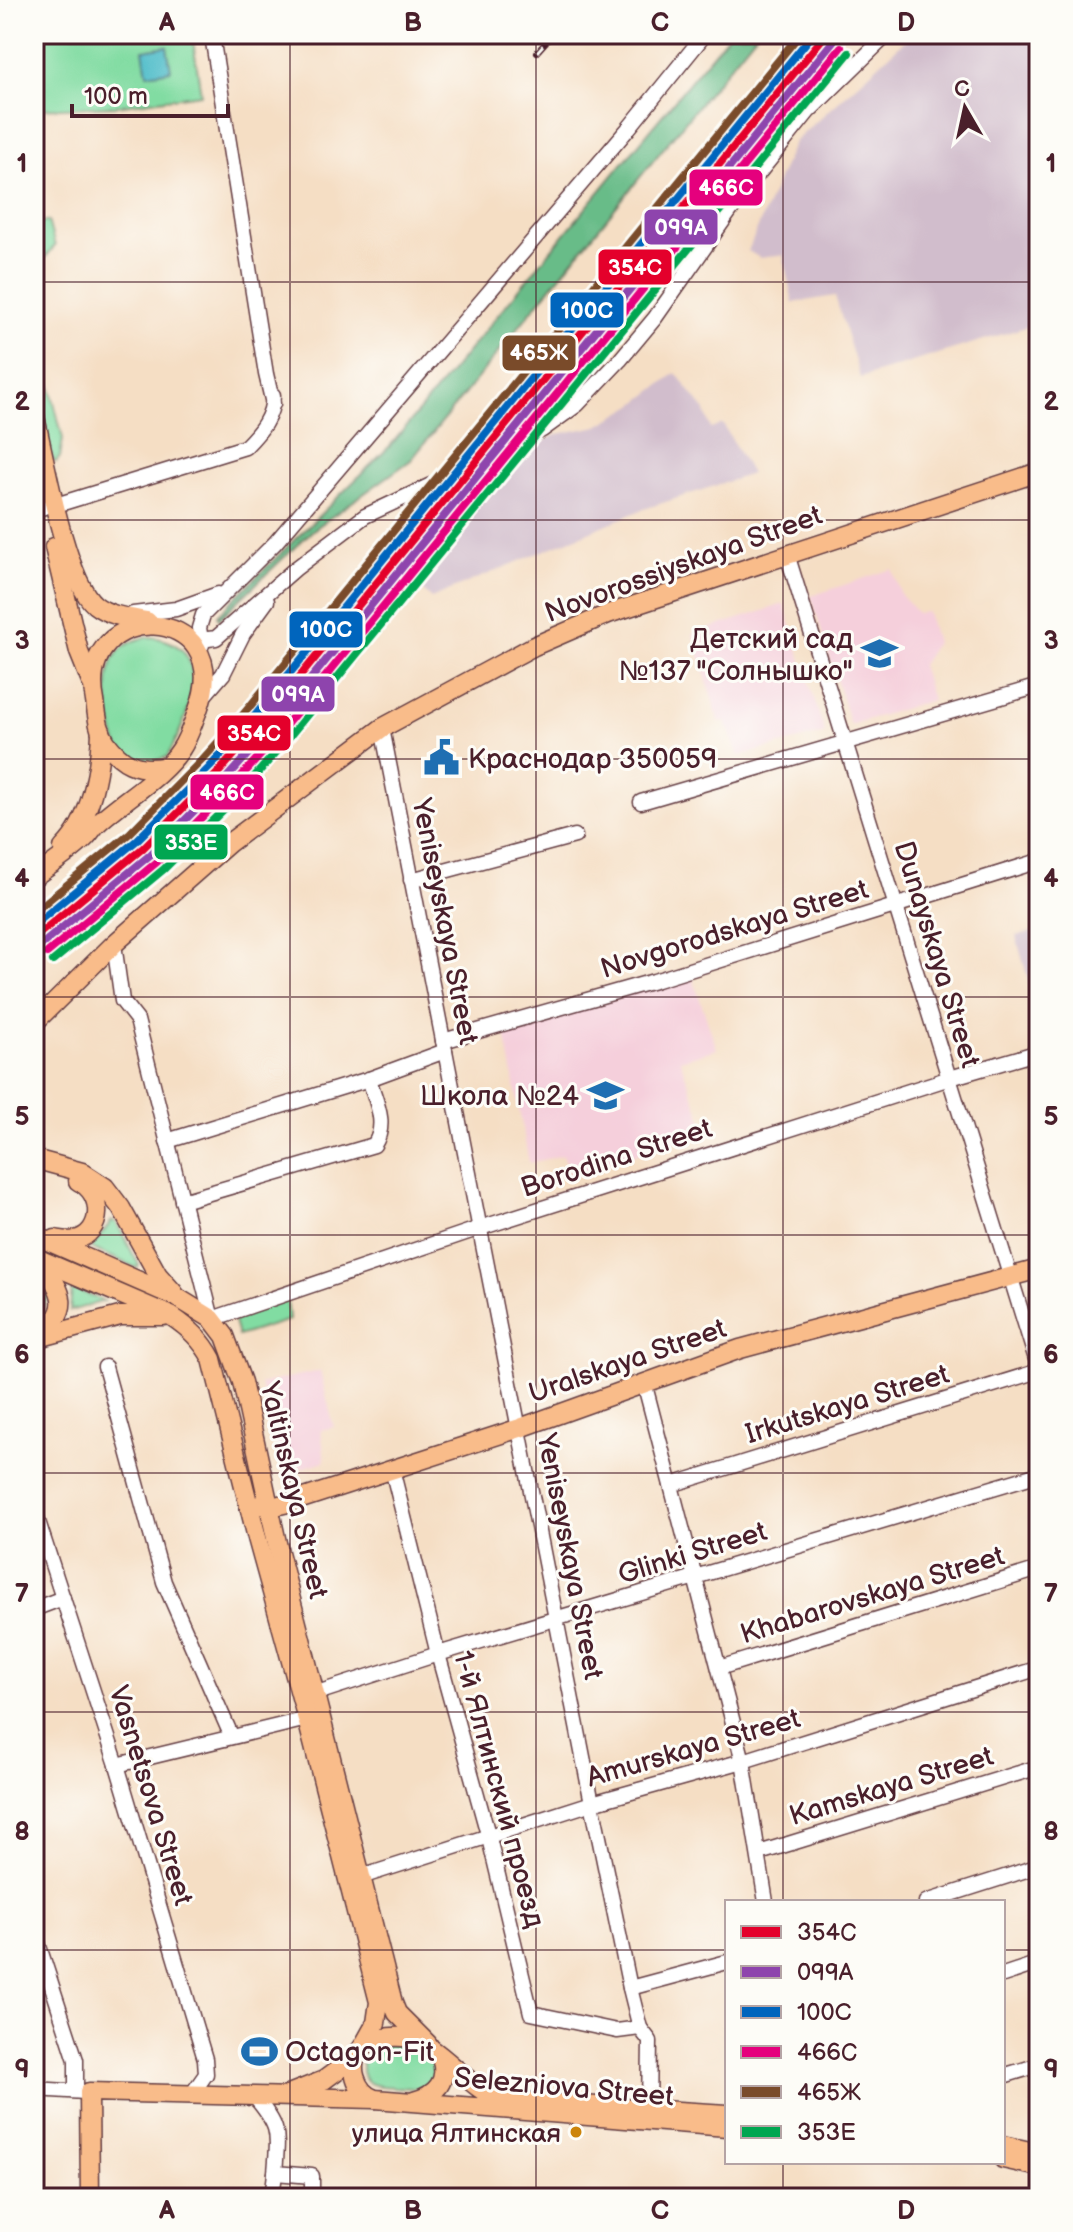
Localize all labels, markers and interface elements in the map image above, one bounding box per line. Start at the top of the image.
text: A [158,8,175,39]
text: B [404,8,422,39]
text: C [651,8,669,39]
text: D [897,8,915,39]
scale bar [72,68,228,118]
north arrow [925,68,1005,148]
text: С [952,75,972,104]
text: 100 m [84,82,148,111]
text: 1 [17,149,27,180]
text: 1 [1046,149,1056,180]
line badge: 466С [688,168,764,207]
text: 466С [699,175,753,202]
line badge: 099А [643,208,719,246]
text: 099А [654,215,708,242]
line badge: 354С [597,248,673,286]
text: 354С [608,255,662,282]
line badge: 100C [549,291,625,329]
text: 100C [561,298,613,325]
line badge: 465Ж [501,334,577,372]
text: 465Ж [510,340,569,367]
text: 2 [14,387,30,418]
text: 2 [1043,387,1059,418]
street label: Novorossiyskaya Street [540,499,827,630]
line badge: 100C [288,610,364,649]
text: 100C [300,617,352,644]
place label: Детский сад №137 "Солнышко" [619,623,853,688]
text: 3 [14,626,30,657]
text: 3 [1043,626,1059,657]
school or university icon: Детский сад №137 "Солнышко" [860,635,898,673]
line badge: 099А [260,675,336,713]
text: 099А [271,682,325,709]
line badge: 354С [216,714,292,752]
text: 354С [227,721,281,748]
public building icon: Краснодар 350059 [423,739,461,777]
place label: Краснодар 350059 [468,743,717,776]
line badge: 466С [189,773,265,811]
text: 466С [200,780,254,807]
street label: Yeniseyskaya Street [404,794,485,1048]
line badge: 353Е [153,823,229,861]
text: 353Е [165,830,217,857]
street label: Dunayskaya Street [886,837,987,1072]
text: 4 [14,864,30,895]
text: 4 [1043,864,1059,895]
street label: Novgorodskaya Street [597,873,873,986]
school or university icon: Школа №24 [586,1076,624,1114]
place label: Школа №24 [420,1080,579,1113]
text: 5 [14,1102,30,1133]
text: 5 [1043,1102,1059,1133]
street label: Borodina Street [517,1112,716,1205]
street label: Uralskaya Street [524,1312,731,1411]
text: 6 [14,1340,30,1371]
text: 6 [1043,1340,1059,1371]
street label: Irkutskaya Street [742,1358,953,1451]
street label: Yaltinskaya Street [252,1378,335,1602]
street label: Yeniseyskaya Street [529,1429,610,1683]
street label: Glinki Street [614,1515,771,1592]
street label: Khabarovskaya Street [736,1539,1009,1651]
text: 7 [15,1579,29,1610]
text: 7 [1044,1579,1058,1610]
street label: 1-й Ялтинский проезд [446,1647,551,1931]
street label: Vasnetsova Street [101,1682,200,1910]
street label: Amurskaya Street [583,1702,804,1795]
street label: Kamskaya Street [786,1740,998,1833]
text: 8 [14,1817,30,1848]
text: 8 [1043,1817,1059,1848]
legend [725,1900,1005,2164]
text: 354С [797,1918,856,1947]
text: 099А [797,1958,854,1987]
text: 100C [797,1998,852,2027]
sports icon: Octagon-Fit [240,2032,278,2070]
place label: Octagon-Fit [285,2036,435,2069]
text: 466С [797,2038,857,2067]
text: 9 [14,2055,30,2086]
text: 9 [1043,2055,1059,2086]
street label: Selezniova Street [453,2061,676,2114]
text: 465Ж [797,2078,861,2107]
text: 353Е [797,2118,856,2147]
place label: улица Ялтинская [352,2119,561,2150]
marker: улица Ялтинская [568,2124,584,2140]
text: A [158,2196,175,2227]
text: B [404,2196,422,2227]
text: C [651,2196,669,2227]
text: D [897,2196,915,2227]

